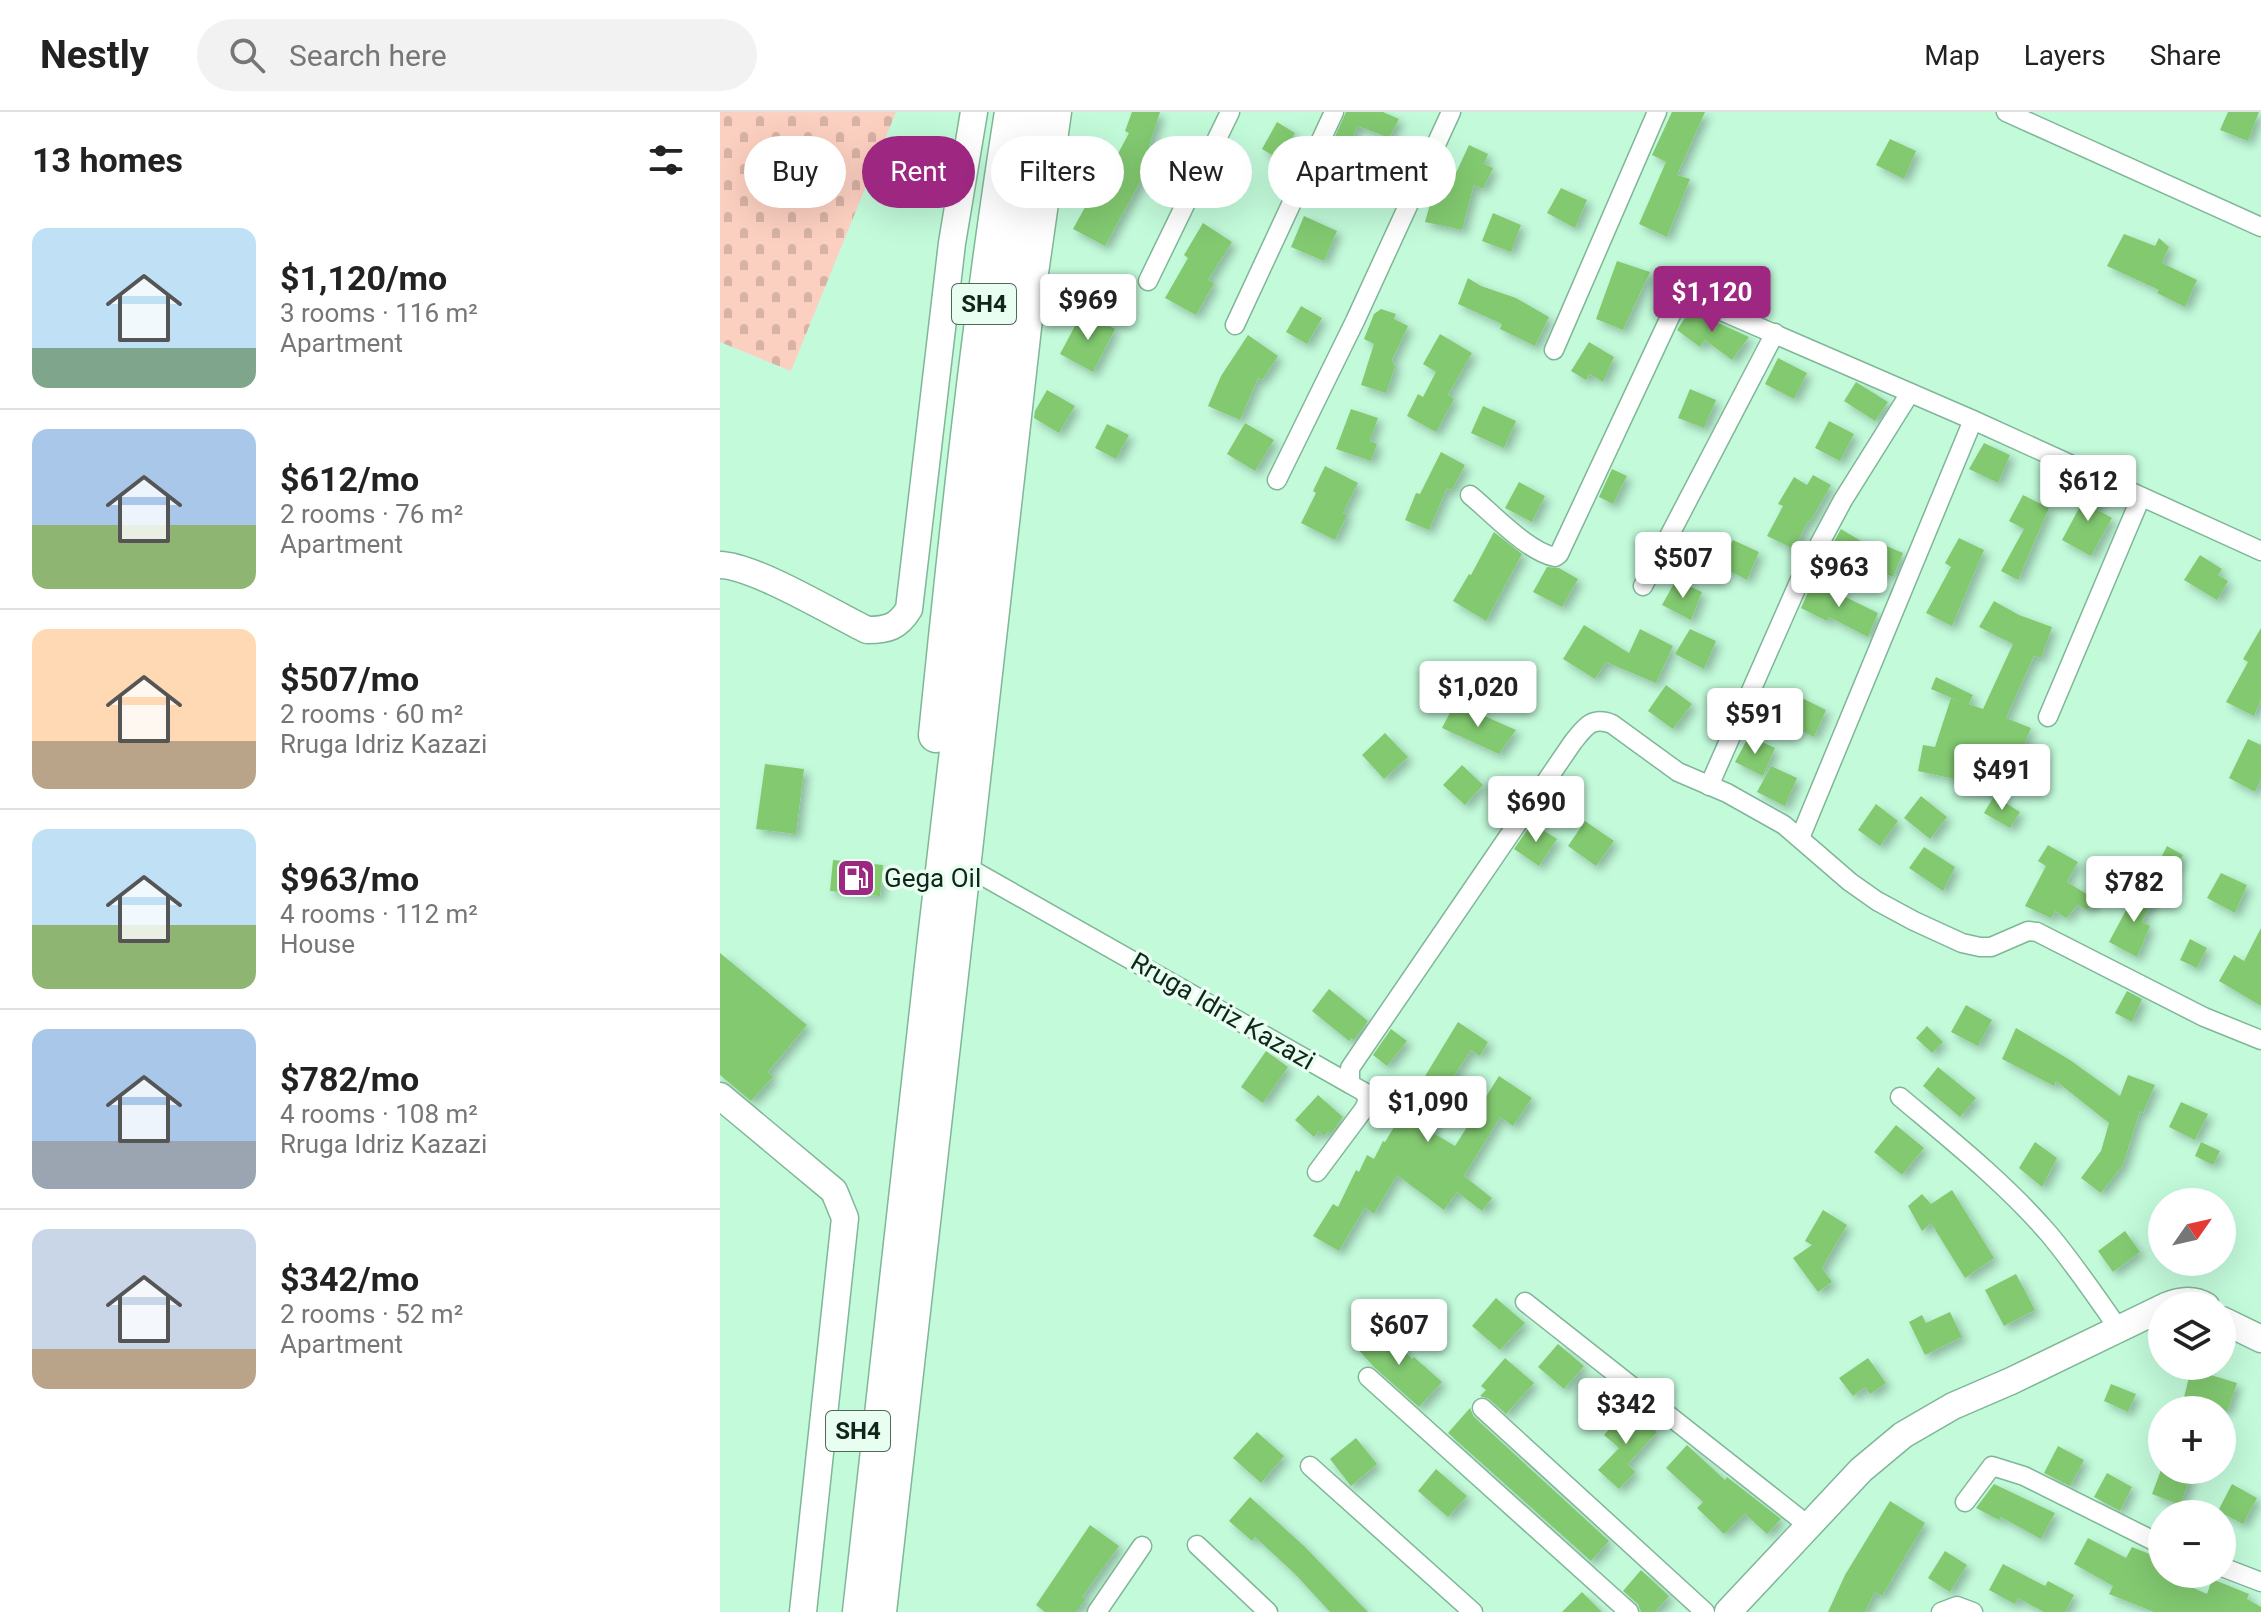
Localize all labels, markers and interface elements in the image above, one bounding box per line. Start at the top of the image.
search box [197,19,757,91]
text: Nestly [40,33,149,77]
icon: search [225,33,269,77]
text: Search here [289,38,447,73]
text: Map [1924,39,1980,72]
text: Layers [2024,39,2106,72]
text: Share [2150,39,2221,72]
chip: Buy [744,136,846,208]
chip: Rent [862,136,975,208]
chip: Filters [991,136,1124,208]
chip: New [1140,136,1252,208]
chip: Apartment [1268,136,1456,208]
icon: filters [644,138,688,182]
text: 13 homes [32,140,183,180]
text: $1,120/mo [280,258,447,298]
icon: home [96,260,192,356]
pin: $1,120 [1647,266,1777,334]
pin: $969 [1041,274,1135,342]
text: $1,120 [1672,277,1752,307]
road number: SH4 [952,284,1016,324]
text: $969 [1058,285,1118,315]
text: 3 rooms · 116 m² [280,298,478,328]
text: Apartment [280,328,403,358]
pin: $612 [2041,455,2135,523]
text: $612/mo [280,459,419,499]
icon: home [96,461,192,557]
text: $612 [2058,466,2118,496]
text: 2 rooms · 76 m² [280,499,463,529]
text: Apartment [280,529,403,559]
pin: $507 [1636,532,1730,600]
pin: $963 [1792,541,1886,609]
text: $507 [1653,543,1713,573]
text: $963 [1809,552,1869,582]
text: $507/mo [280,659,419,699]
icon: home [96,661,192,757]
pin: $1,020 [1413,661,1543,729]
text: $1,020 [1438,672,1518,702]
pin: $591 [1708,688,1802,756]
text: 2 rooms · 60 m² [280,699,463,729]
text: $591 [1725,699,1785,729]
text: Rruga Idriz Kazazi [280,729,487,759]
pin: $491 [1955,744,2049,812]
text: $491 [1972,755,2032,785]
pin: $690 [1489,776,1583,844]
text: $690 [1506,787,1566,817]
pin: $782 [2087,856,2181,924]
fuel station icon: Gega Oil [835,857,877,899]
text: $963/mo [280,859,419,899]
icon: home [96,861,192,957]
place label: Gega Oil [884,863,981,893]
text: $782 [2104,867,2164,897]
text: 4 rooms · 112 m² [280,899,478,929]
text: House [280,929,355,959]
street label: Rruga Idriz Kazazi [1126,946,1320,1076]
text: $782/mo [280,1059,419,1099]
icon: home [96,1061,192,1157]
pin: $1,090 [1363,1076,1493,1144]
text: $1,090 [1388,1087,1468,1117]
text: 4 rooms · 108 m² [280,1099,478,1129]
text: Rruga Idriz Kazazi [280,1129,487,1159]
north arrow [2148,1188,2236,1276]
map controls [2148,1188,2236,1588]
text: $342/mo [280,1259,419,1299]
icon: home [96,1261,192,1357]
button: layers [2148,1292,2236,1380]
text: 2 rooms · 52 m² [280,1299,463,1329]
pin: $607 [1352,1299,1446,1367]
text: $607 [1369,1310,1429,1340]
text: Apartment [280,1329,403,1359]
pin: $342 [1579,1378,1673,1446]
text: $342 [1596,1389,1656,1419]
button: + [2148,1396,2236,1484]
road number: SH4 [826,1411,890,1451]
button: − [2148,1500,2236,1588]

